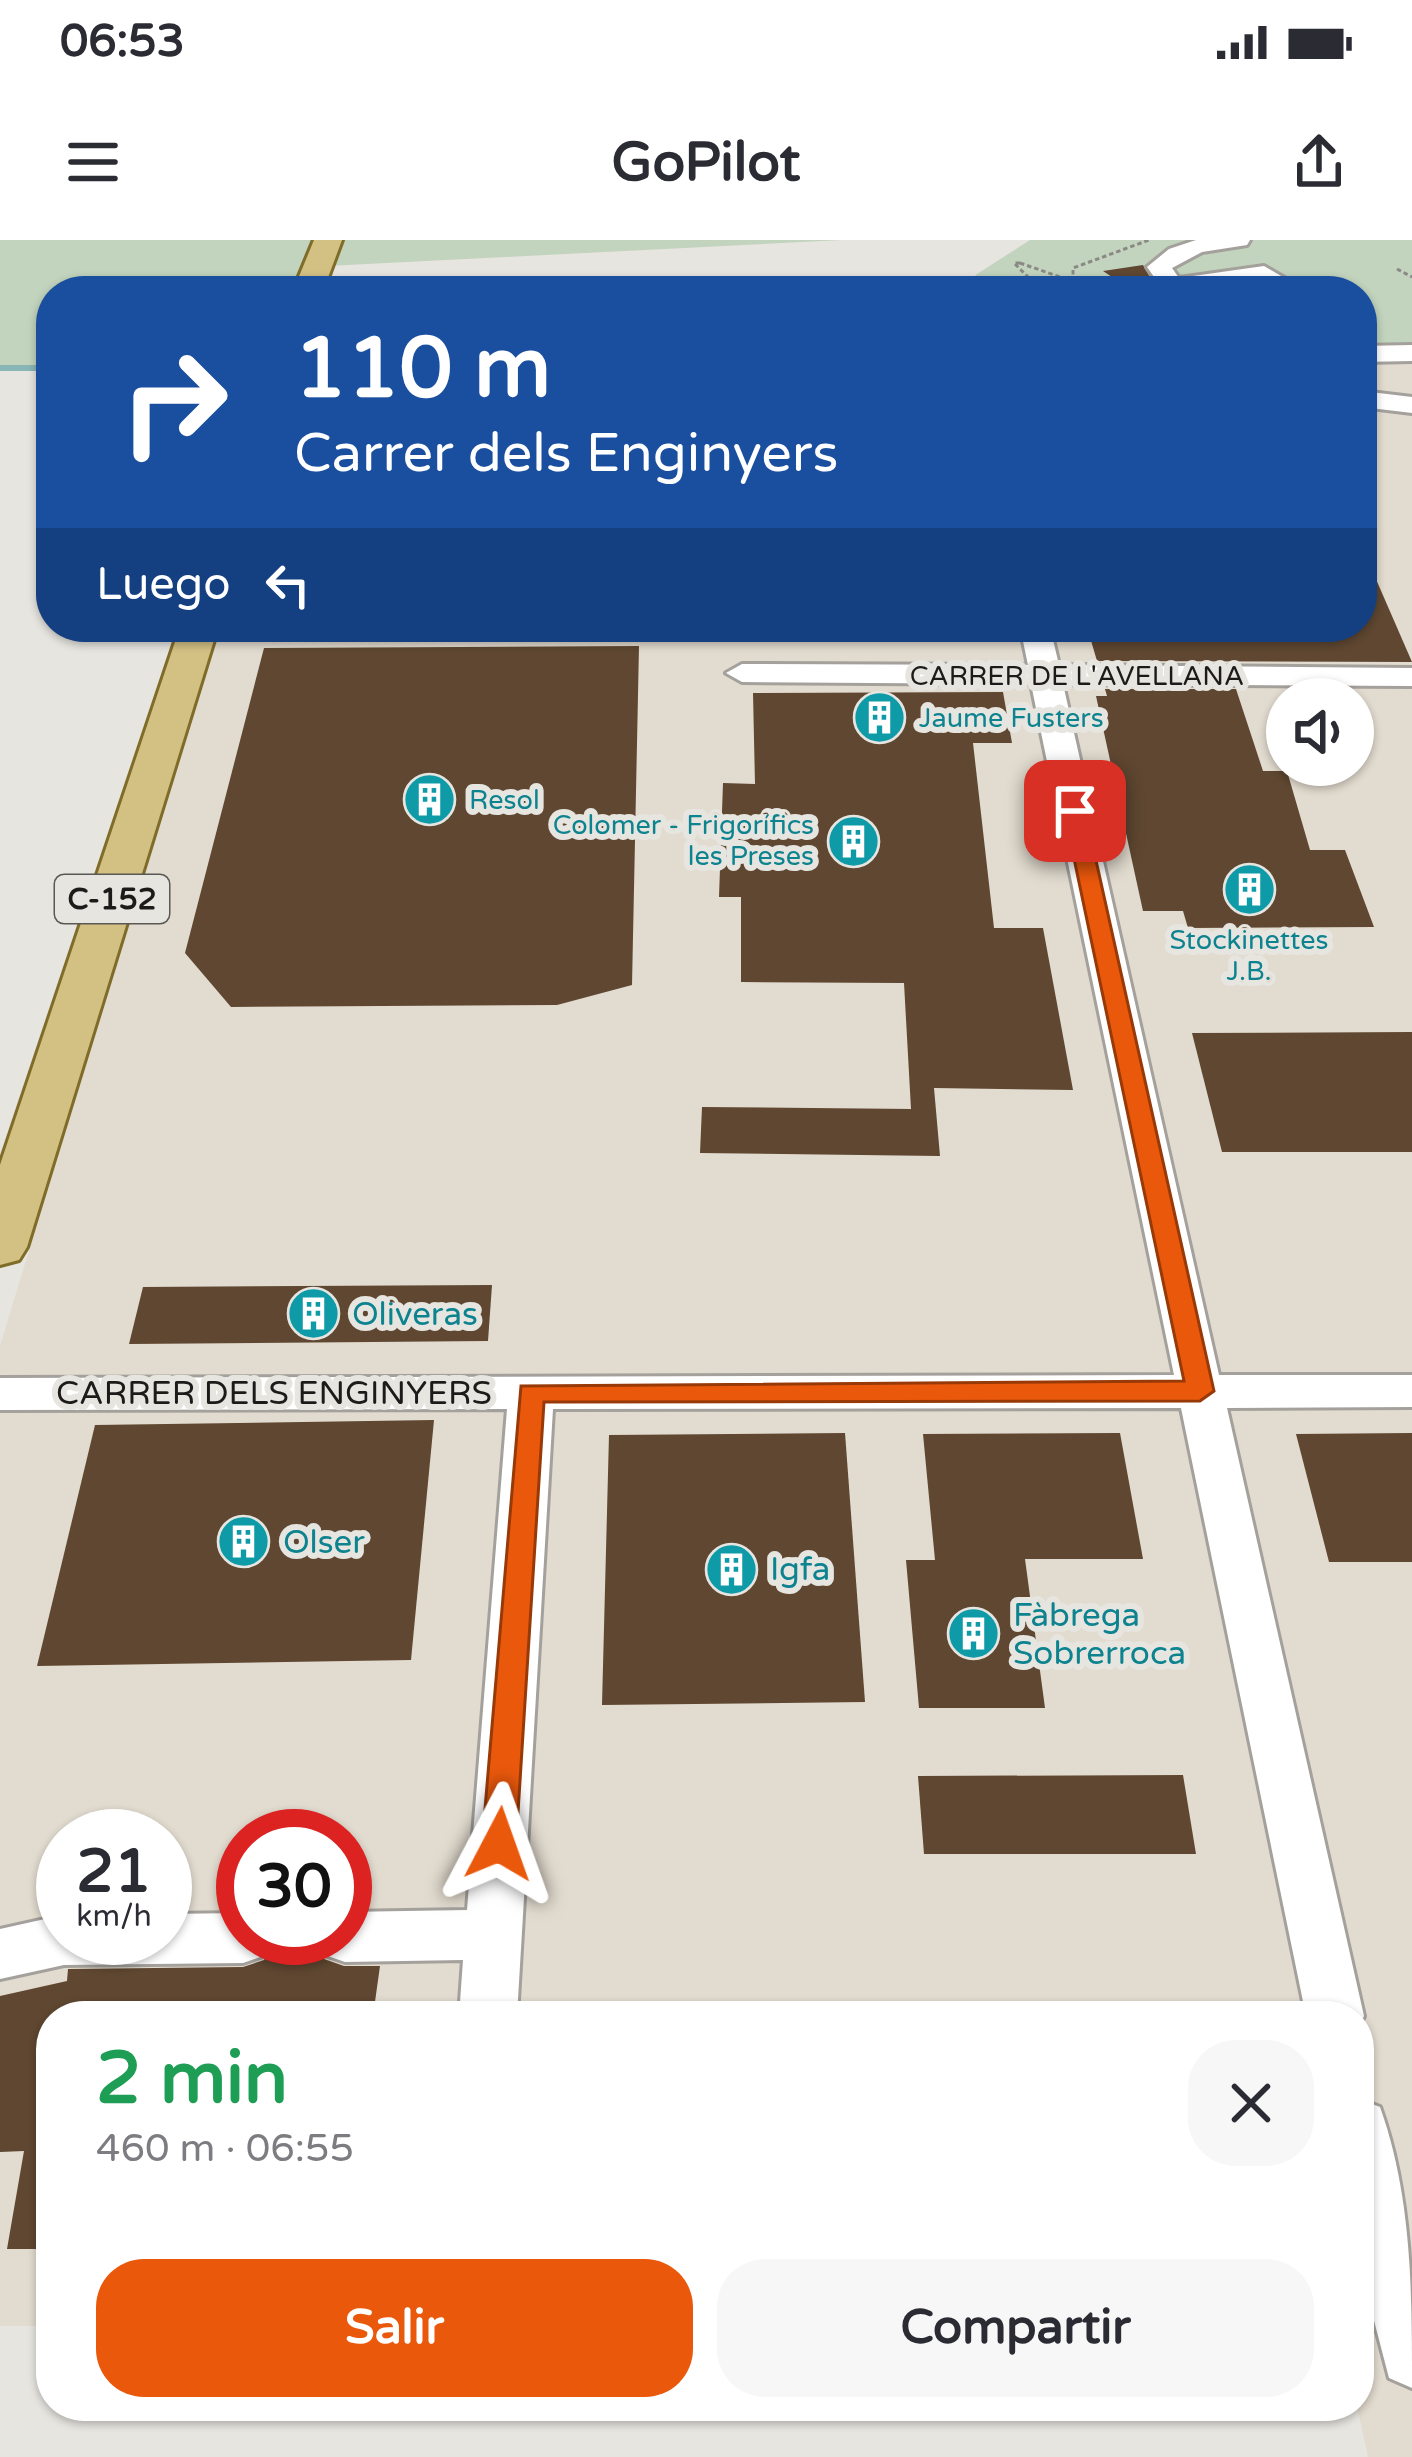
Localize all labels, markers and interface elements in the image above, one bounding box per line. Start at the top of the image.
text: 06:53 [60,15,185,69]
icon: menu [60,129,126,195]
icon: share [1286,129,1352,195]
text: GoPilot [612,130,800,195]
text: 110 m [294,319,551,420]
icon: right [96,324,252,480]
text: Carrer dels Enginyers [294,421,838,486]
icon: left [255,552,321,618]
text: Luego [96,558,231,612]
street label: CARRER DE L'AVELLANA [910,660,1244,693]
map controls [1266,678,1374,786]
button: sound [1266,678,1374,786]
building icon: Jaume Fusters [852,690,908,746]
place label: Jaume Fusters [919,702,1104,735]
pin [1024,760,1126,862]
building icon: Resol [402,772,458,828]
icon: arrive [1042,778,1108,844]
place label: Resol [469,784,540,817]
place label: Colomer - Frigorífics les Preses [553,809,814,873]
building icon: Colomer - Frigorífics les Preses [825,813,881,869]
building icon: Stockinettes J.B. [1221,862,1277,918]
road number: C-152 [55,875,169,923]
place label: Stockinettes J.B. [1170,924,1328,988]
building icon: Oliveras [285,1286,341,1342]
place label: Oliveras [352,1295,478,1334]
street label: CARRER DELS ENGINYERS [56,1374,492,1413]
building icon: Olser [216,1514,272,1570]
place label: Olser [283,1523,365,1562]
building icon: Igfa [703,1541,759,1597]
place label: Igfa [770,1550,830,1589]
place label: Fàbrega Sobrerroca [1013,1596,1186,1673]
building icon: Fàbrega Sobrerroca [946,1606,1002,1662]
position arrow [436,1781,562,1907]
speed limit sign: 30 [216,1809,372,1965]
text: 21 [76,1836,152,1908]
text: km/h [76,1898,152,1935]
text: 2 min [96,2036,288,2123]
button: close [1188,2040,1314,2166]
text: 460 m · 06:55 [96,2125,354,2172]
button: Salir [96,2259,693,2397]
button: Compartir [717,2259,1314,2397]

